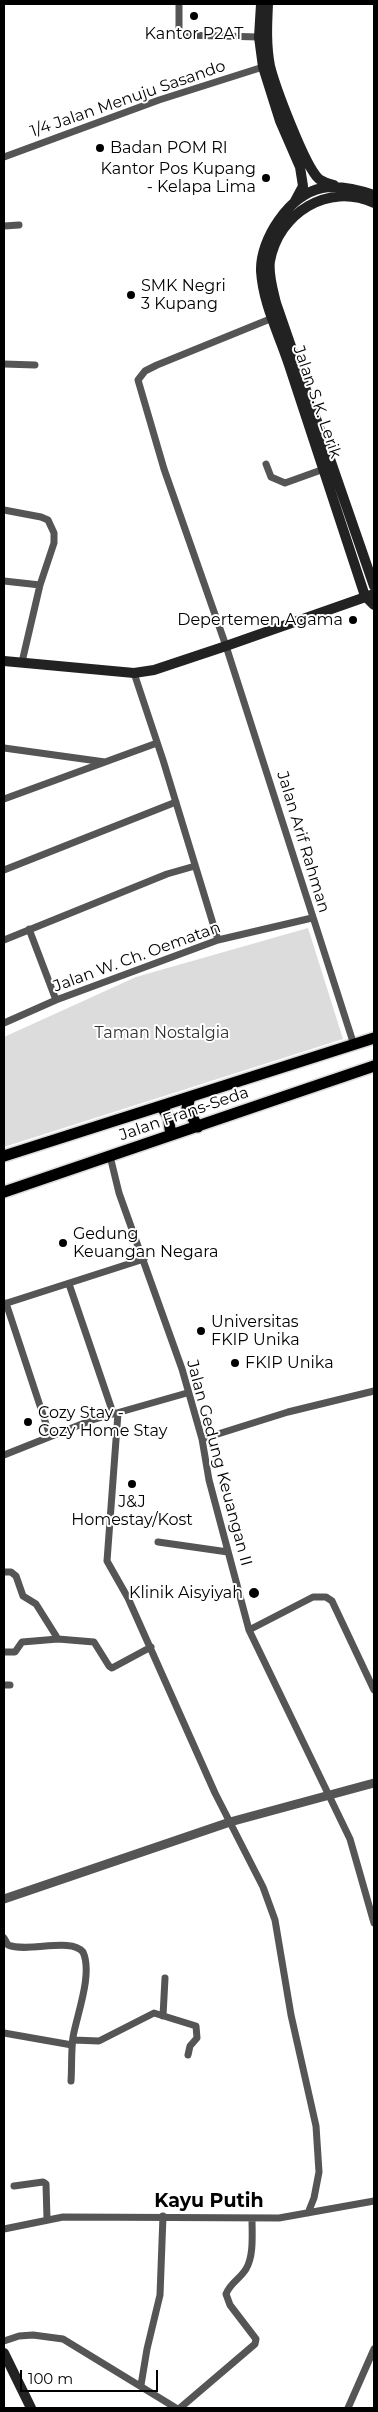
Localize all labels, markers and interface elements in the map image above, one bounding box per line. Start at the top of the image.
marker: Kantor P2AT [188,10,200,22]
place label: Kantor P2AT [145,24,243,44]
street label: 1/4 Jalan Menuju Sasando [28,57,228,141]
place label: Badan POM RI [110,138,228,158]
marker: Badan POM RI [94,142,106,154]
place label: Kantor Pos Kupang - Kelapa Lima [101,159,256,197]
marker: Kantor Pos Kupang - Kelapa Lima [260,172,272,184]
place label: SMK Negri 3 Kupang [141,276,226,314]
marker: SMK Negri 3 Kupang [125,289,137,301]
street label: Jalan S.K. Lerik [289,343,345,461]
place label: Depertemen Agama [177,610,343,630]
marker: Depertemen Agama [347,614,359,626]
street label: Jalan Arif Rahman [272,769,334,915]
street label: Jalan W. Ch. Oematan [51,918,223,996]
park label: Taman Nostalgia [94,1023,230,1043]
street label: Jalan Frans-Seda [117,1083,251,1145]
place label: Gedung Keuangan Negara [73,1224,218,1262]
marker: Gedung Keuangan Negara [57,1237,69,1249]
place label: Universitas FKIP Unika [211,1312,300,1350]
marker: Universitas FKIP Unika [195,1325,207,1337]
place label: FKIP Unika [245,1353,334,1373]
marker: FKIP Unika [229,1357,241,1369]
street label: Jalan Gedung Keuangan II [182,1358,256,1568]
place label: Cozy Stay - Cozy Home Stay [38,1403,167,1441]
marker: Cozy Stay - Cozy Home Stay [22,1416,34,1428]
marker: J&J Homestay/Kost [126,1478,138,1490]
place label: J&J Homestay/Kost [71,1492,193,1530]
place label: Klinik Aisyiyah [129,1583,243,1603]
marker: Klinik Aisyiyah [247,1586,261,1600]
district label: Kayu Putih [154,2190,264,2212]
scale bar [22,2360,160,2392]
text: 100 m [28,2369,73,2388]

